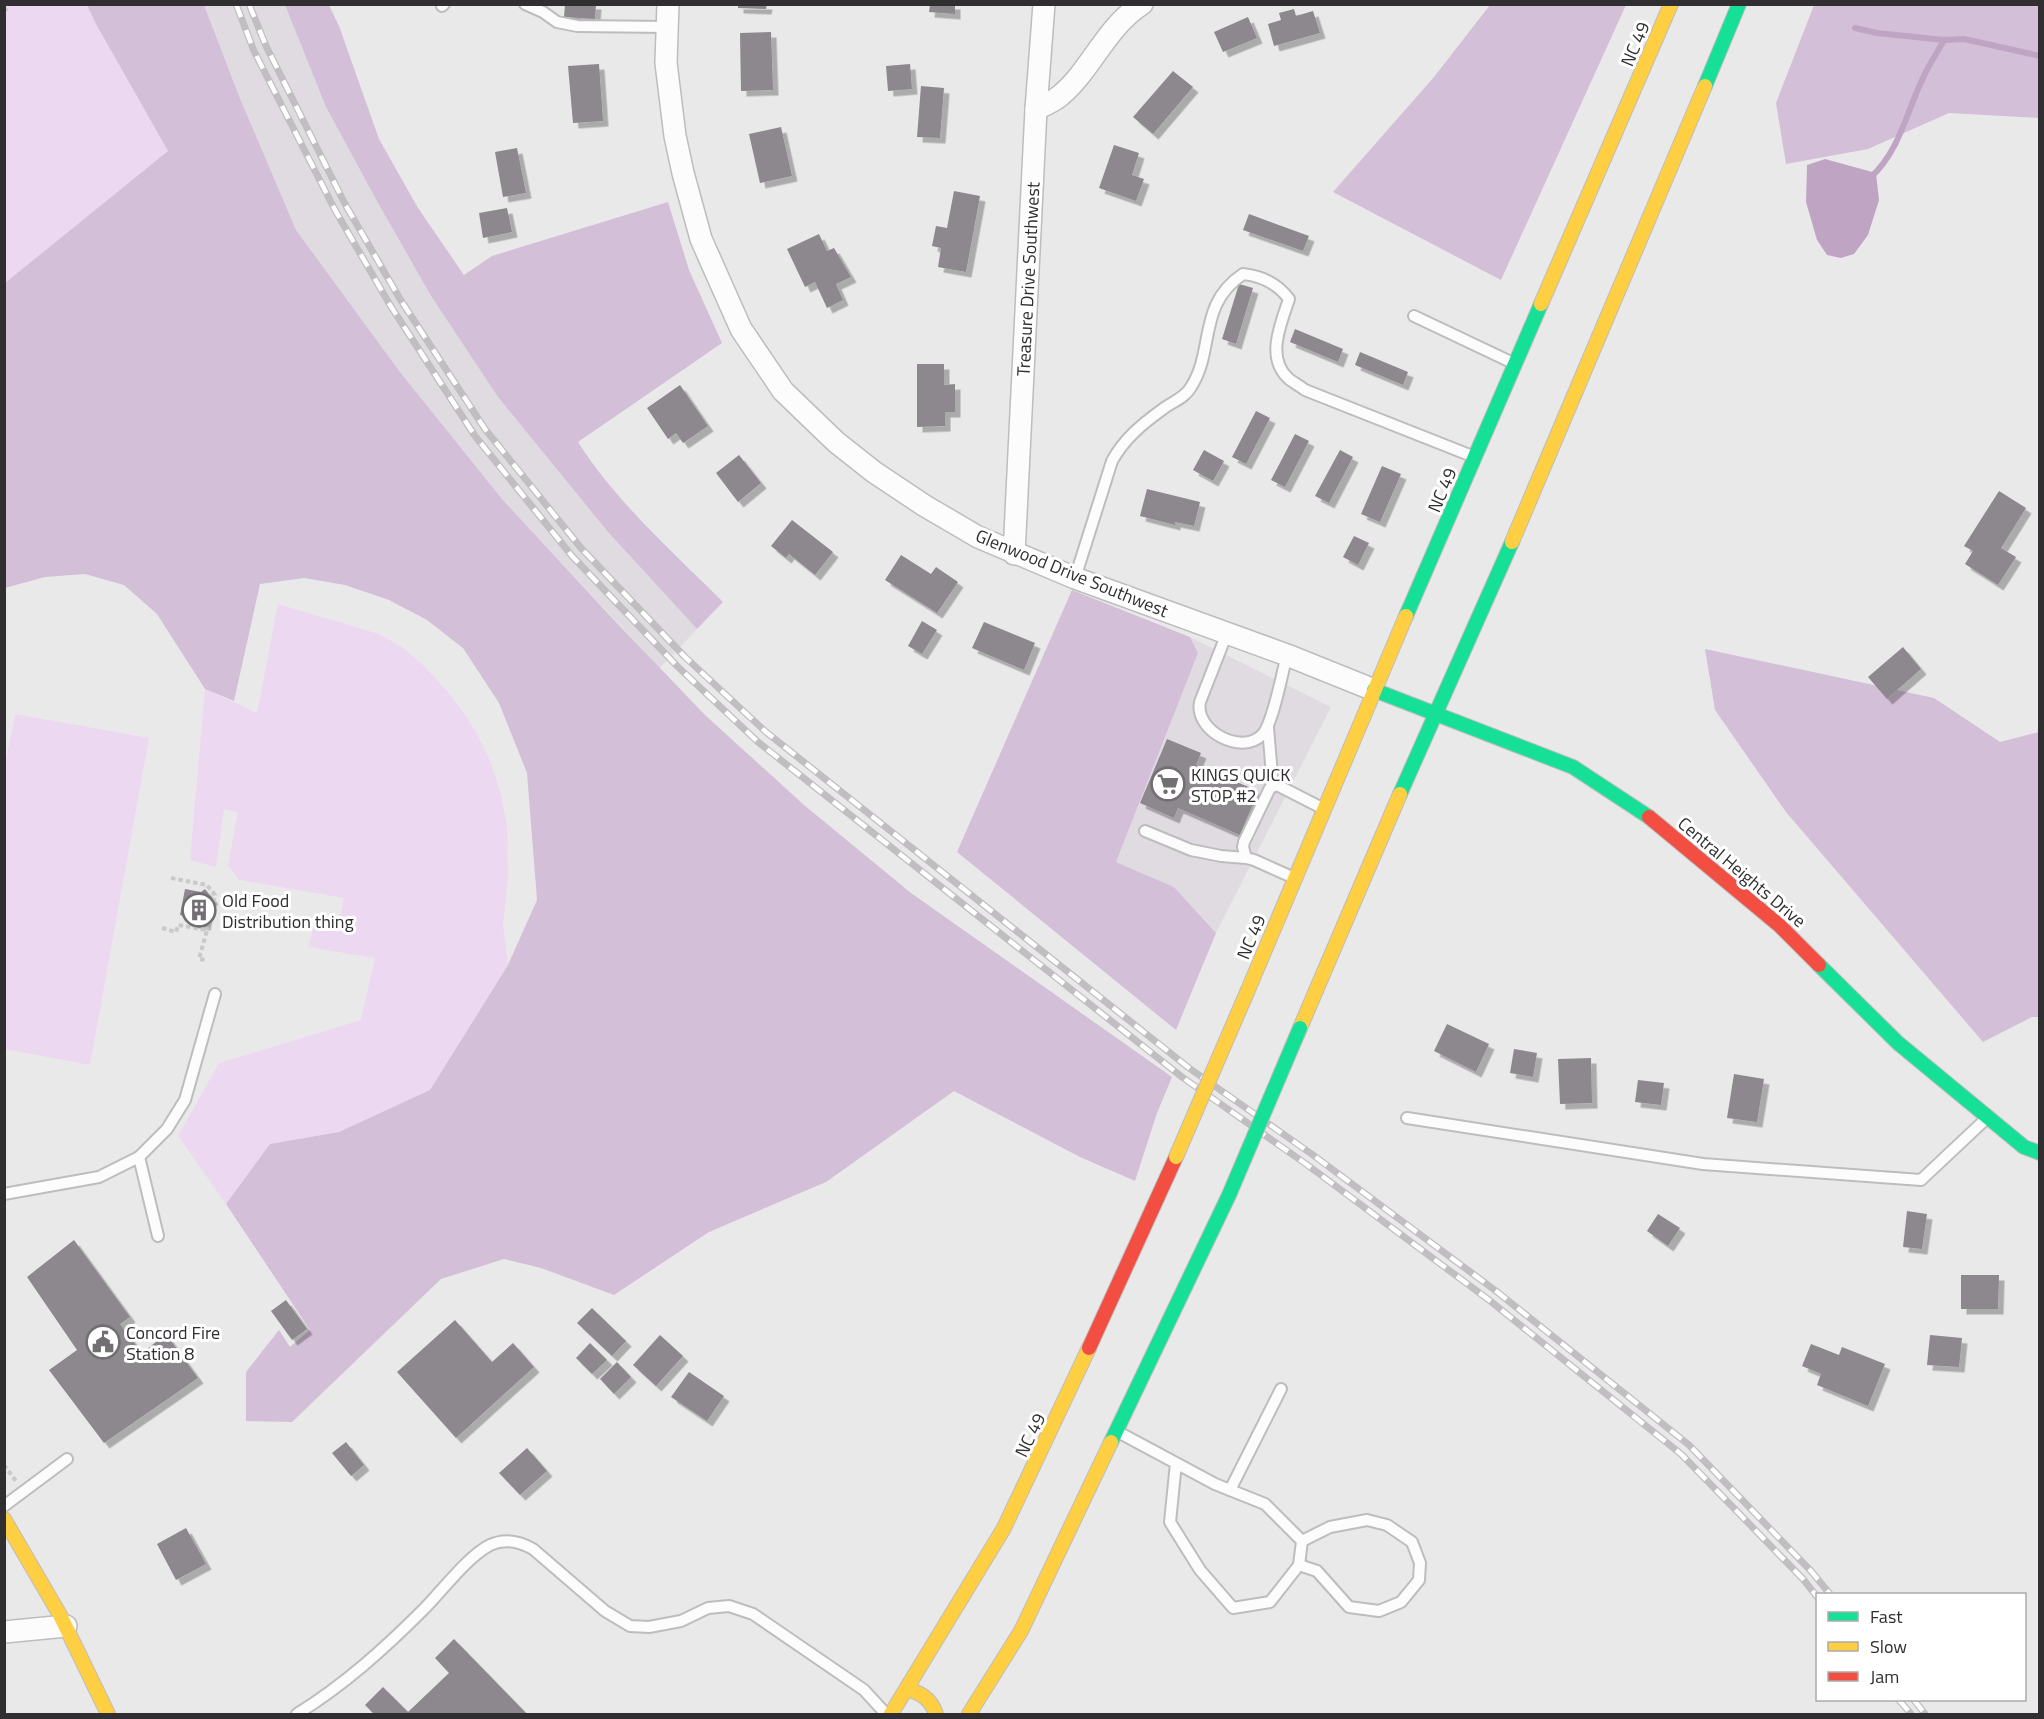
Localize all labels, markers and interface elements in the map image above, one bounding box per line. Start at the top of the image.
street label: NC 49 [1614,18,1656,70]
street label: Treasure Drive Southwest [1009,180,1047,377]
street label: NC 49 [1421,464,1463,516]
street label: Glenwood Drive Southwest [972,522,1173,624]
place label: KINGS QUICK STOP #2 [1191,761,1291,809]
supermarket icon: KINGS QUICK STOP #2 [1150,766,1186,802]
street label: Central Heights Drive [1672,810,1812,934]
place label: Old Food Distribution thing [222,887,354,935]
building icon: Old Food Distribution thing [181,892,217,928]
street label: NC 49 [1230,911,1272,963]
place label: Concord Fire Station 8 [126,1319,220,1367]
public building icon: Concord Fire Station 8 [85,1324,121,1360]
street label: NC 49 [1008,1408,1052,1462]
legend [1816,1593,2026,1701]
text: Fast [1870,1603,1903,1630]
text: Slow [1870,1633,1907,1660]
text: Jam [1870,1663,1899,1690]

